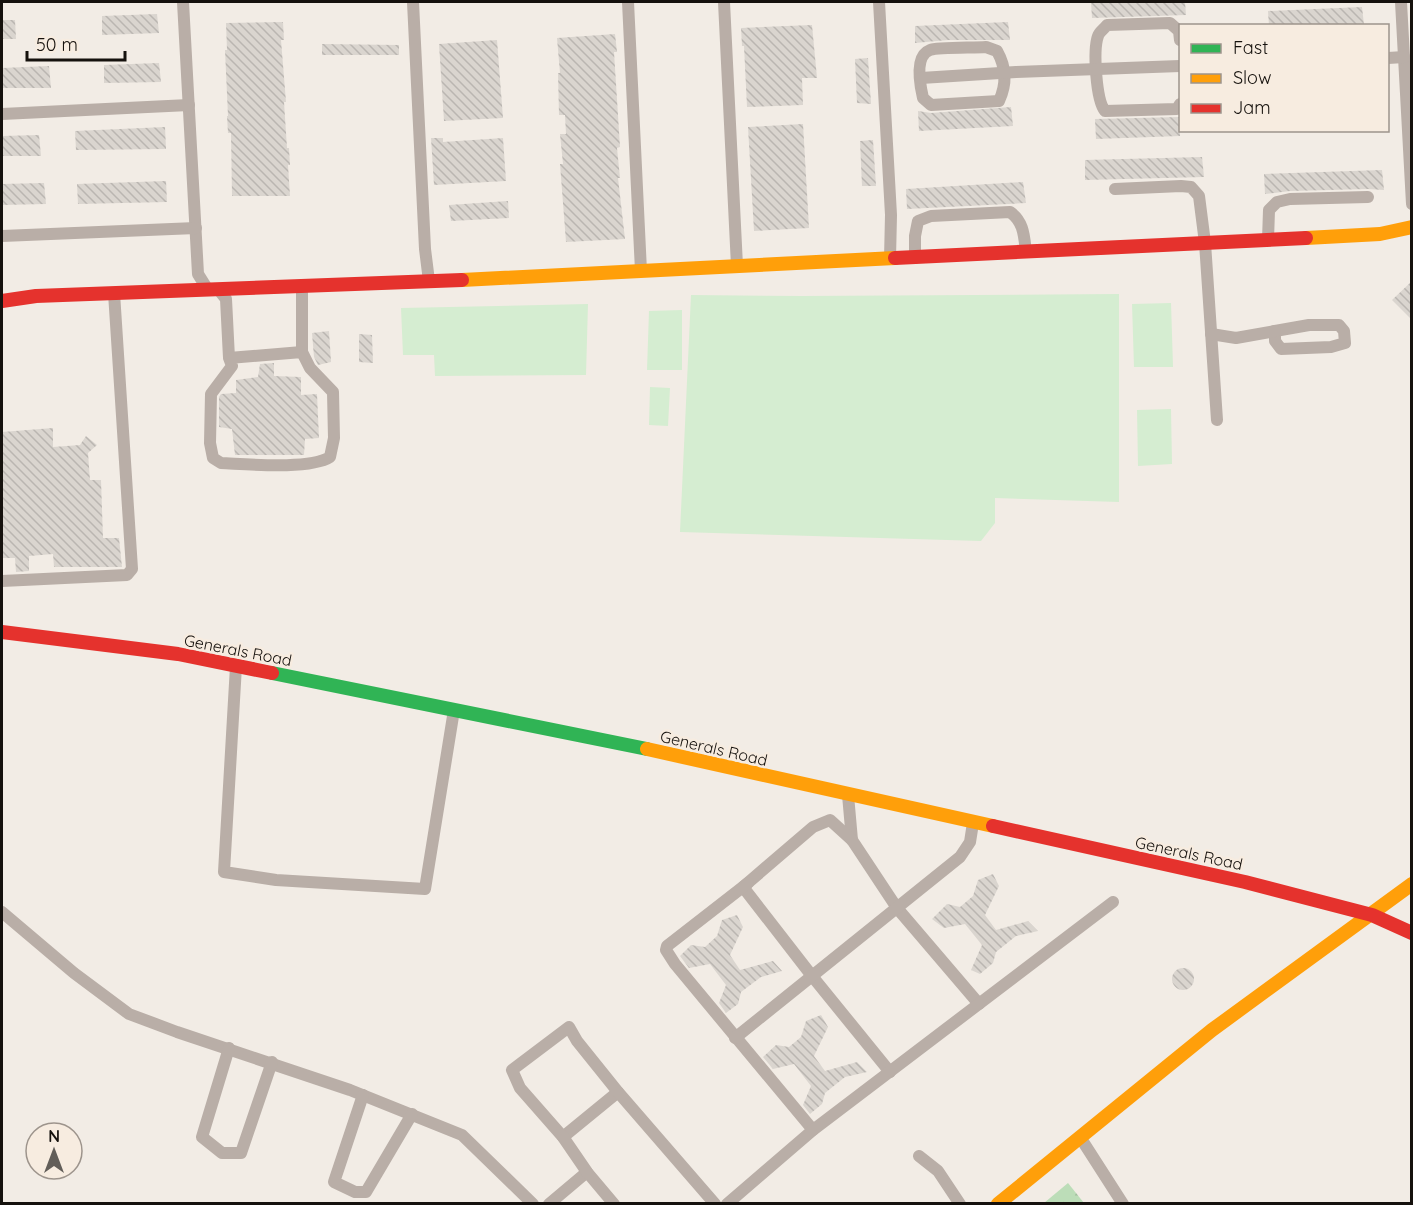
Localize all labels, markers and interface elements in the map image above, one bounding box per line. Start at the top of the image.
scale bar [27,24,124,62]
legend [1179,24,1389,132]
text: 50 m [36,33,78,56]
text: Fast [1233,36,1268,59]
text: Slow [1233,66,1271,89]
text: Jam [1233,96,1271,119]
street label: Generals Road [182,630,294,670]
street label: Generals Road [658,726,770,770]
street label: Generals Road [1133,832,1245,874]
north arrow [24,1121,84,1181]
text: N [48,1126,60,1146]

